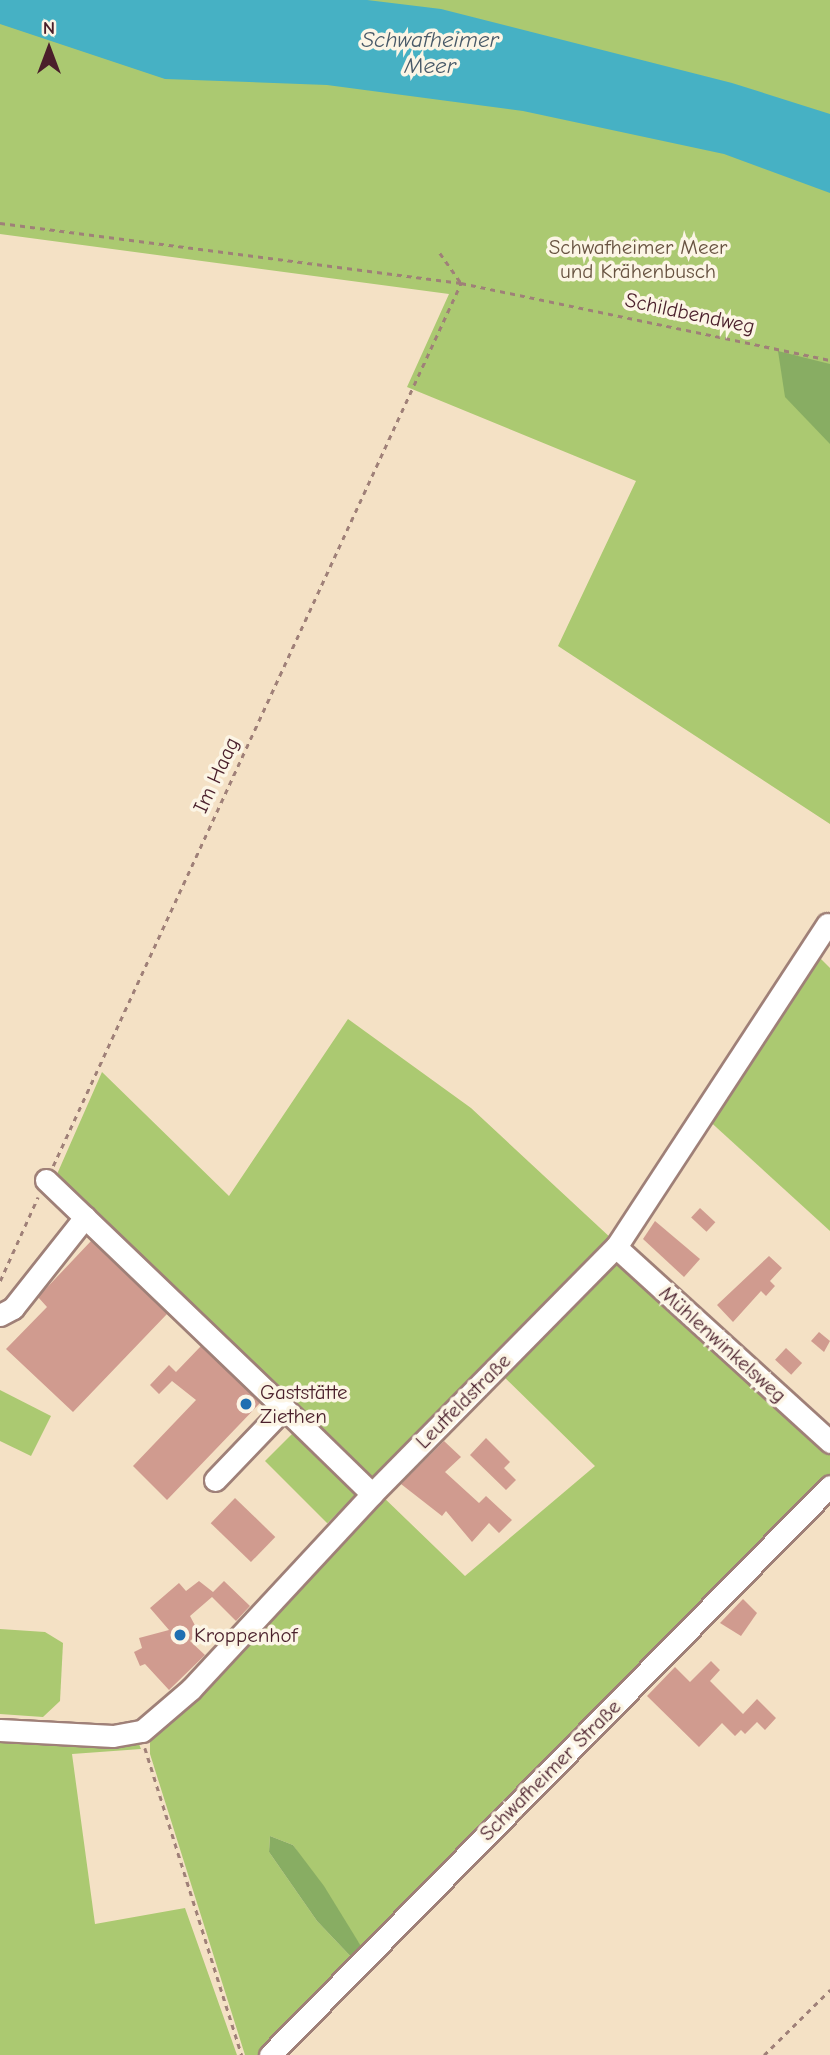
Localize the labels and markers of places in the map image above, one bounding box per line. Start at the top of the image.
place label: Gaststätte Ziethen [260,1379,348,1429]
marker: Gaststätte Ziethen [238,1396,254,1412]
place label: Kroppenhof [194,1622,297,1648]
marker: Kroppenhof [172,1627,188,1643]

